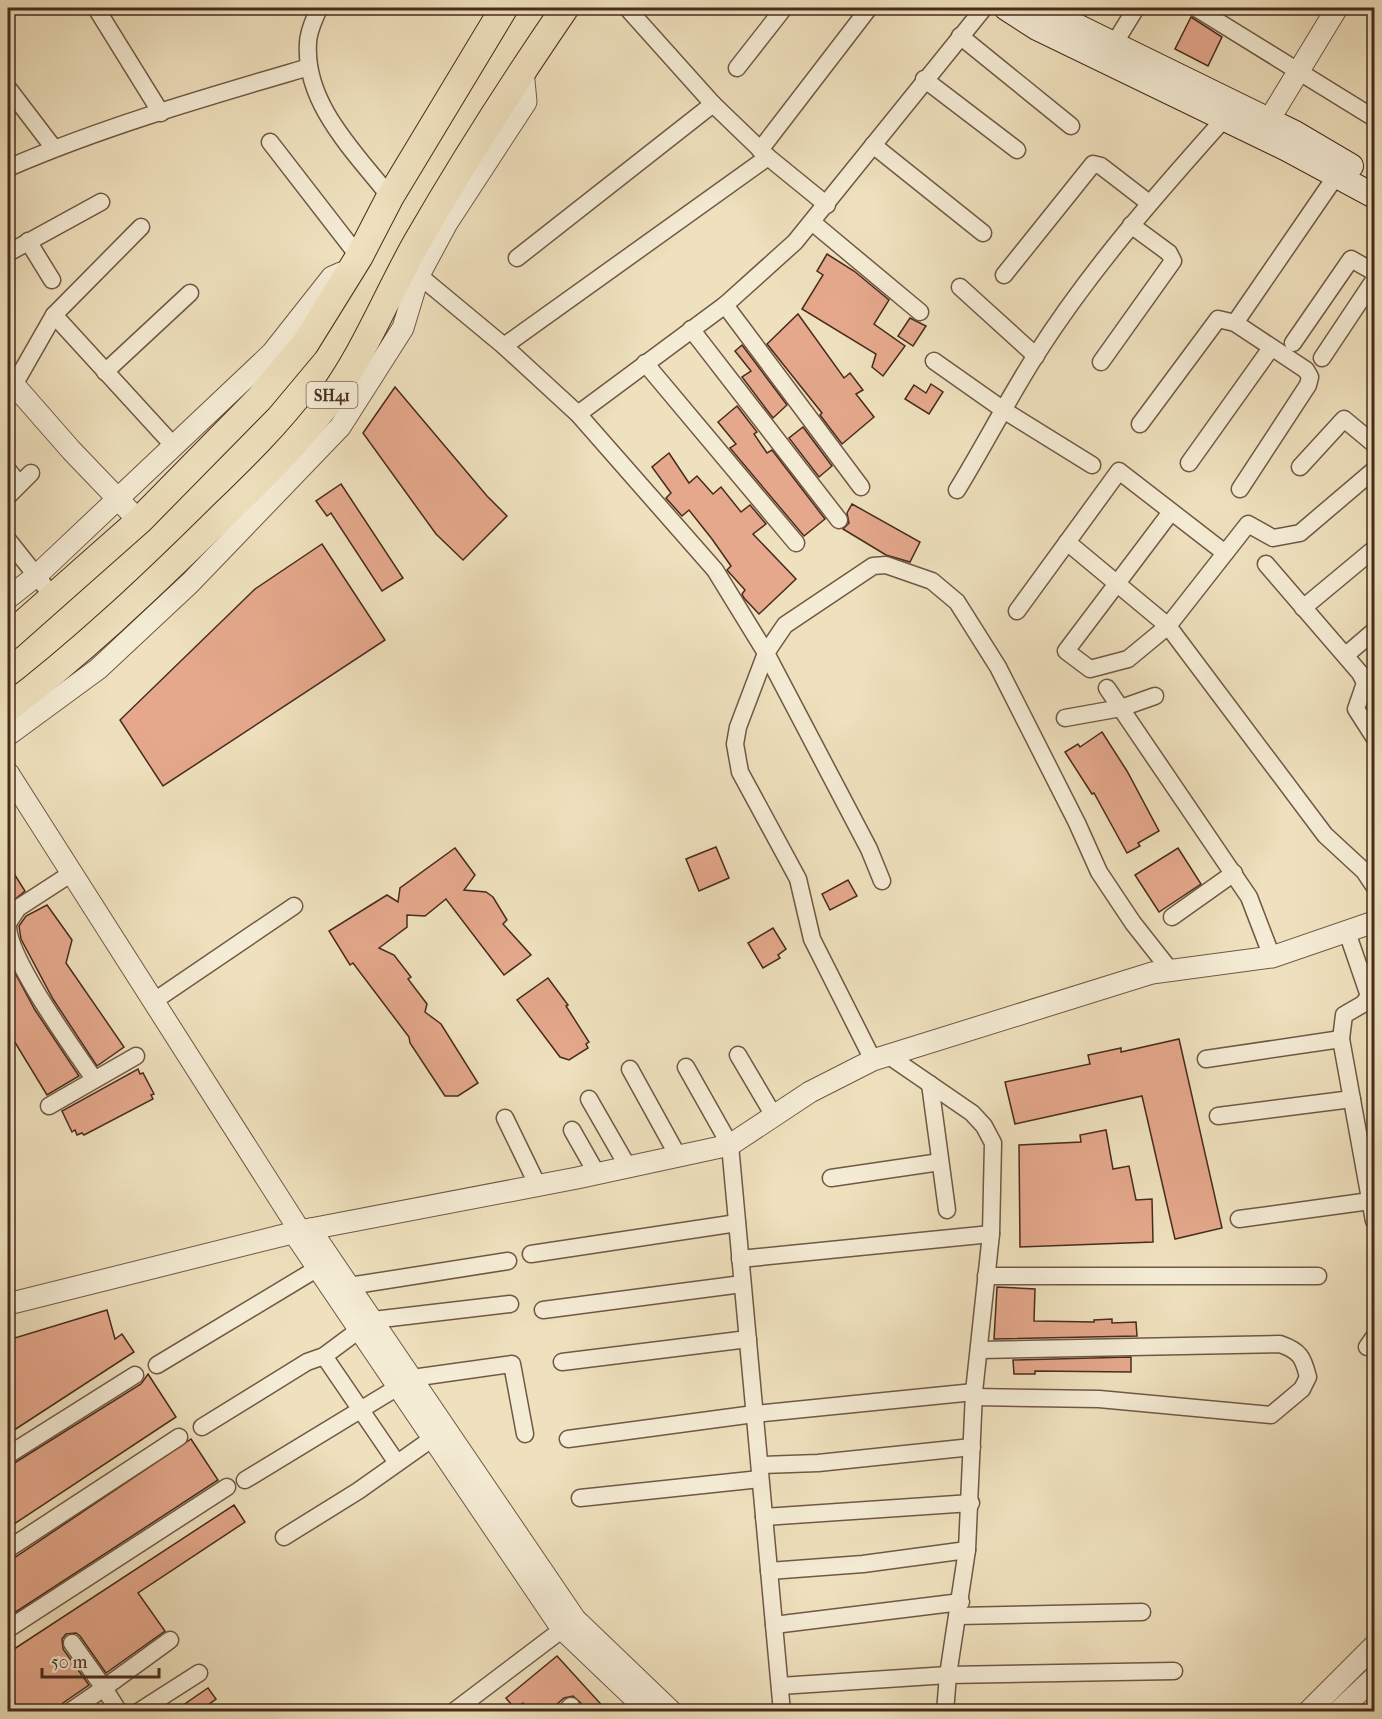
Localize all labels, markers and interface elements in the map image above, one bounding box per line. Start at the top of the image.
road number: SH41 [306,382,358,408]
scale bar [42,1641,159,1679]
text: 50 m [51,1652,88,1673]

